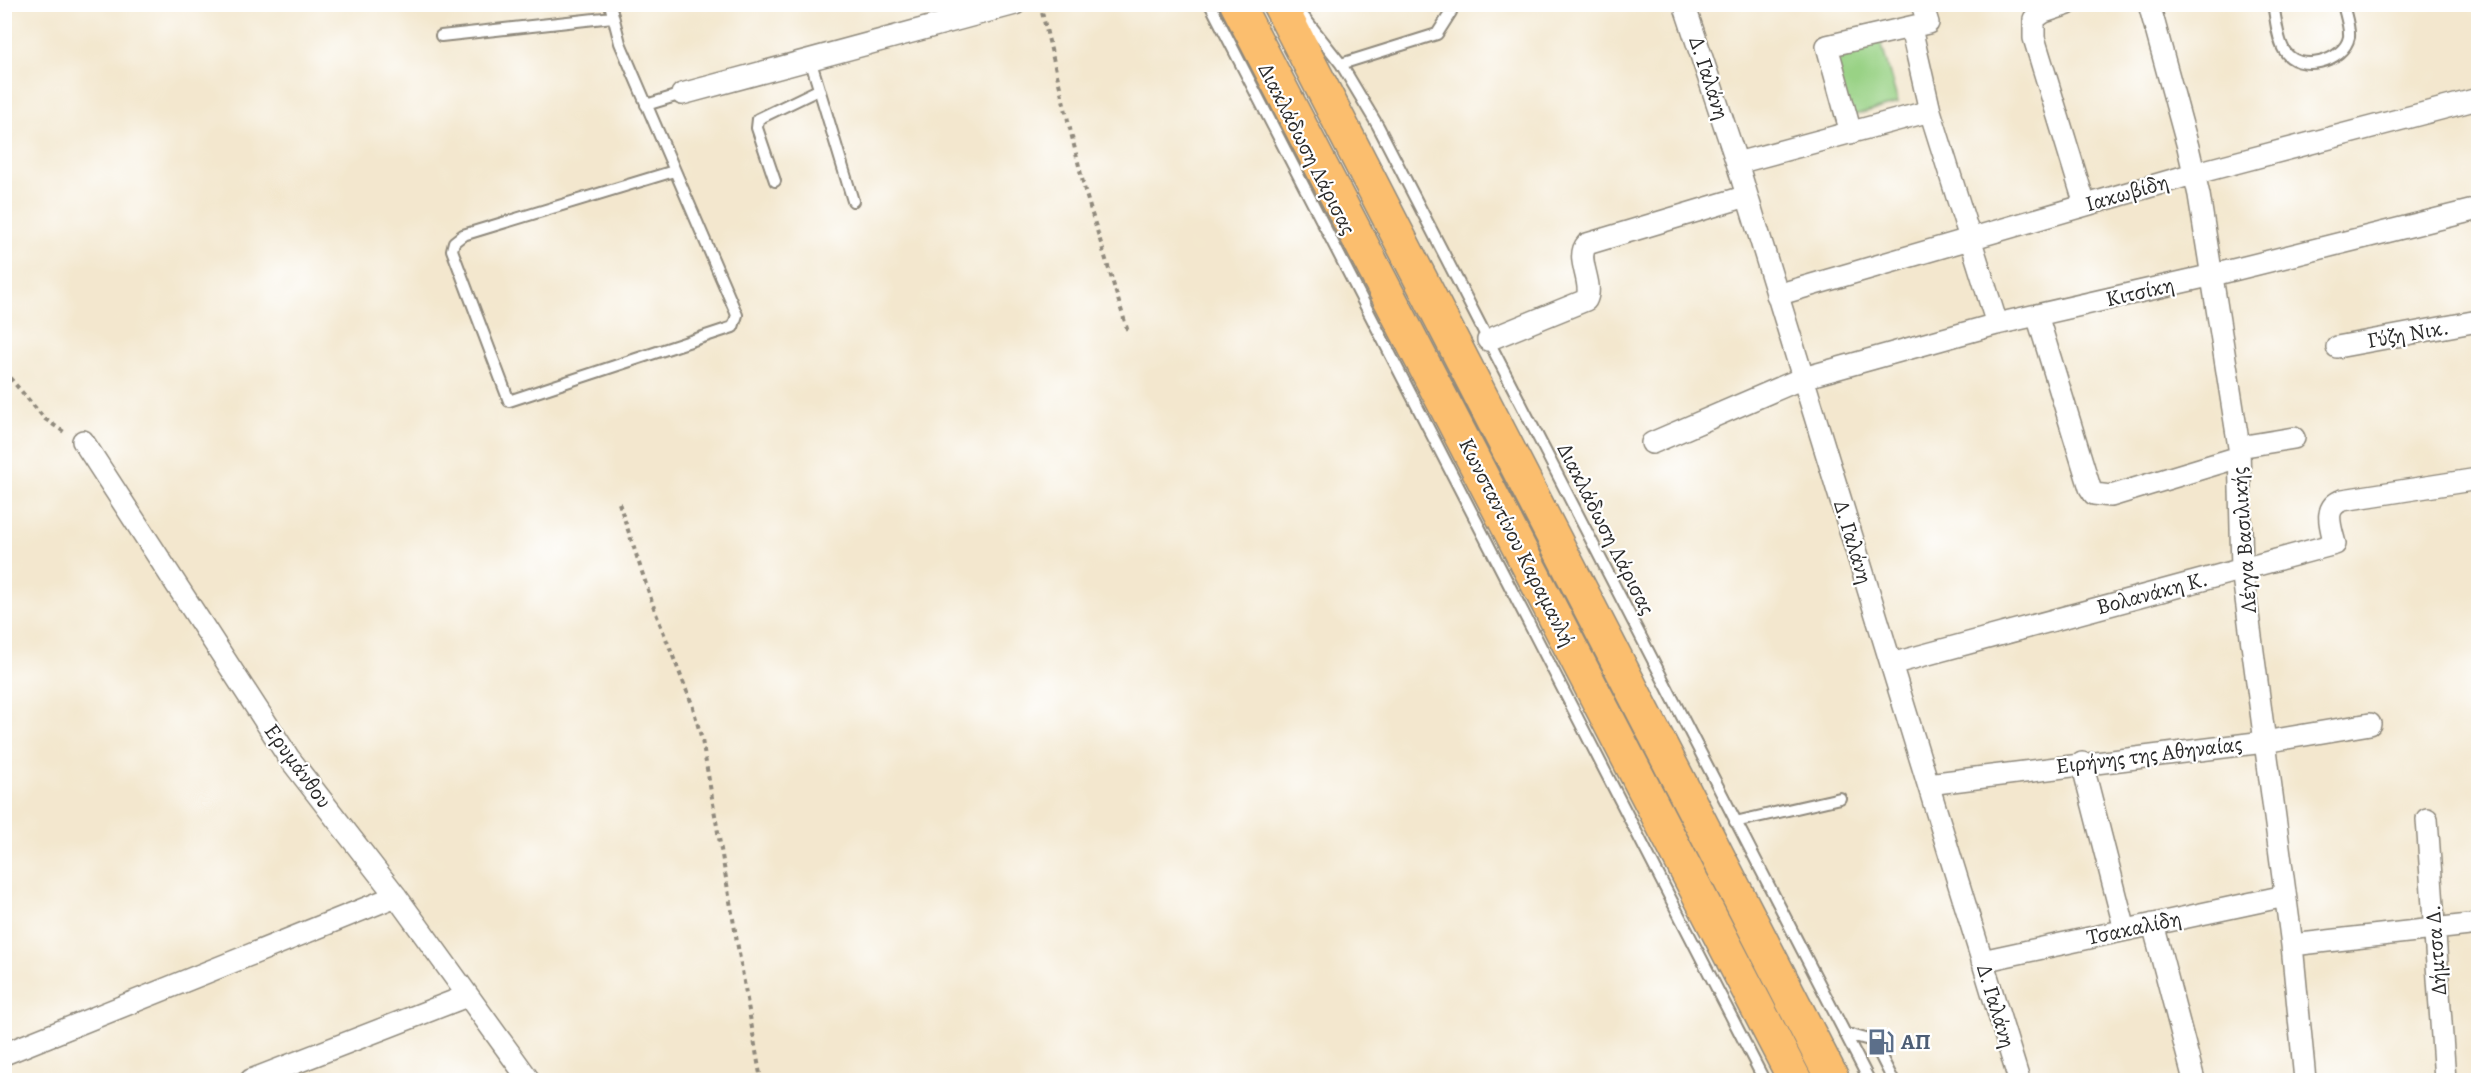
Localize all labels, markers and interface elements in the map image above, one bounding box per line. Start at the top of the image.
street label: Δ. Γαλάνη [1681,32,1737,124]
street label: Διακλάδωση Λάρισας [1251,58,1363,240]
street label: Ιακωβίδη [2082,167,2172,219]
street label: Κιτσίκη [2103,270,2177,314]
street label: Γύζη Νικ. [2365,312,2451,356]
street label: Κωνσταντίνου Καραμανλή [1451,433,1583,651]
street label: Διακλάδωση Λάρισας [1550,438,1662,620]
street label: Λέγγα Βασιλικής [2224,466,2264,615]
street label: Δ. Γαλάνη [1826,496,1880,588]
street label: Βολανάκη Κ. [2093,564,2211,622]
street label: Ερυμάνθου [257,718,339,814]
street label: Ειρήνης της Αθηναίας [2054,729,2244,781]
street label: Τσακαλίδη [2084,903,2184,953]
street label: Δήμτσα Δ. [2418,904,2454,996]
street label: Δ. Γαλάνη [1969,960,2023,1052]
fuel station icon: ΑΠ [1866,1027,1896,1057]
place label: ΑΠ [1900,1027,1931,1057]

